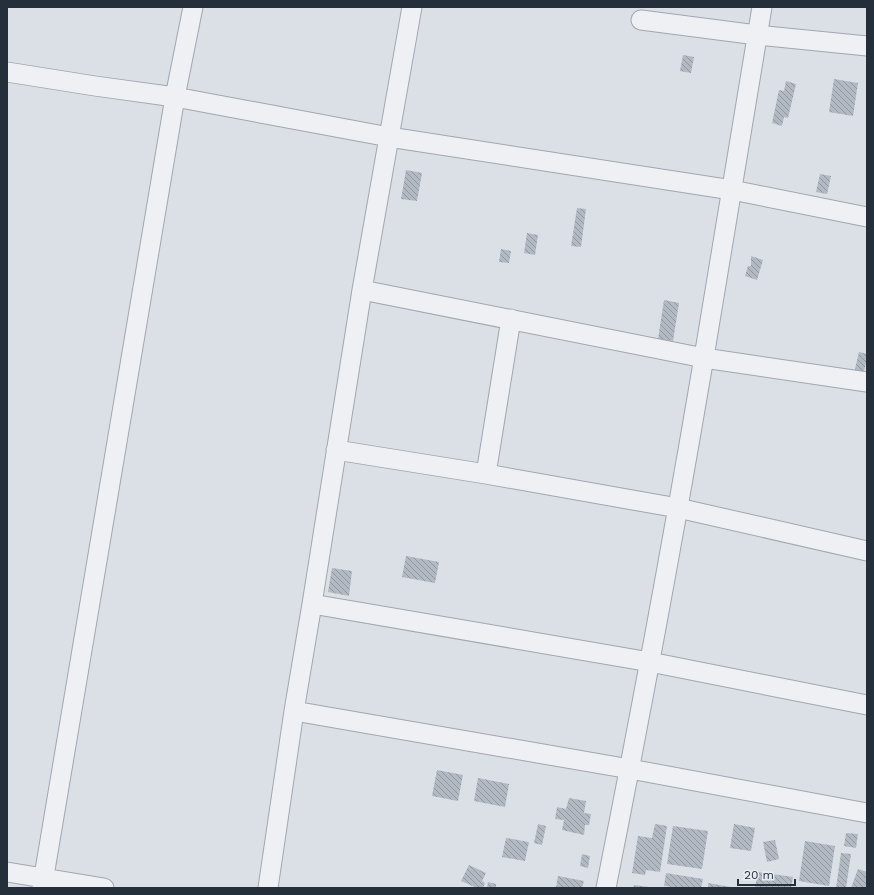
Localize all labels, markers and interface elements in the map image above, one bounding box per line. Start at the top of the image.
scale bar [738,861,795,887]
text: 20 m [744,868,774,882]

